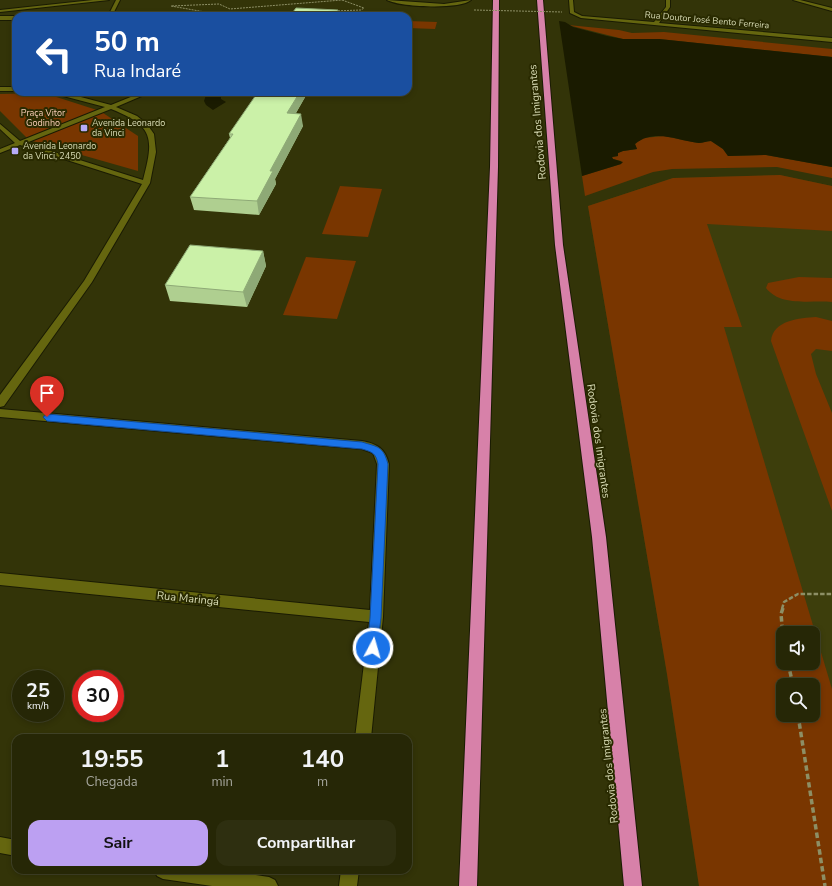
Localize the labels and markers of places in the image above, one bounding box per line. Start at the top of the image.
place label: Avenida Leonardo da Vinci [92,117,165,139]
marker: Avenida Leonardo da Vinci [79,123,89,133]
place label: Avenida Leonardo da Vinci, 2450 [23,140,96,162]
marker: Avenida Leonardo da Vinci, 2450 [10,146,20,156]
pin [30,376,64,417]

